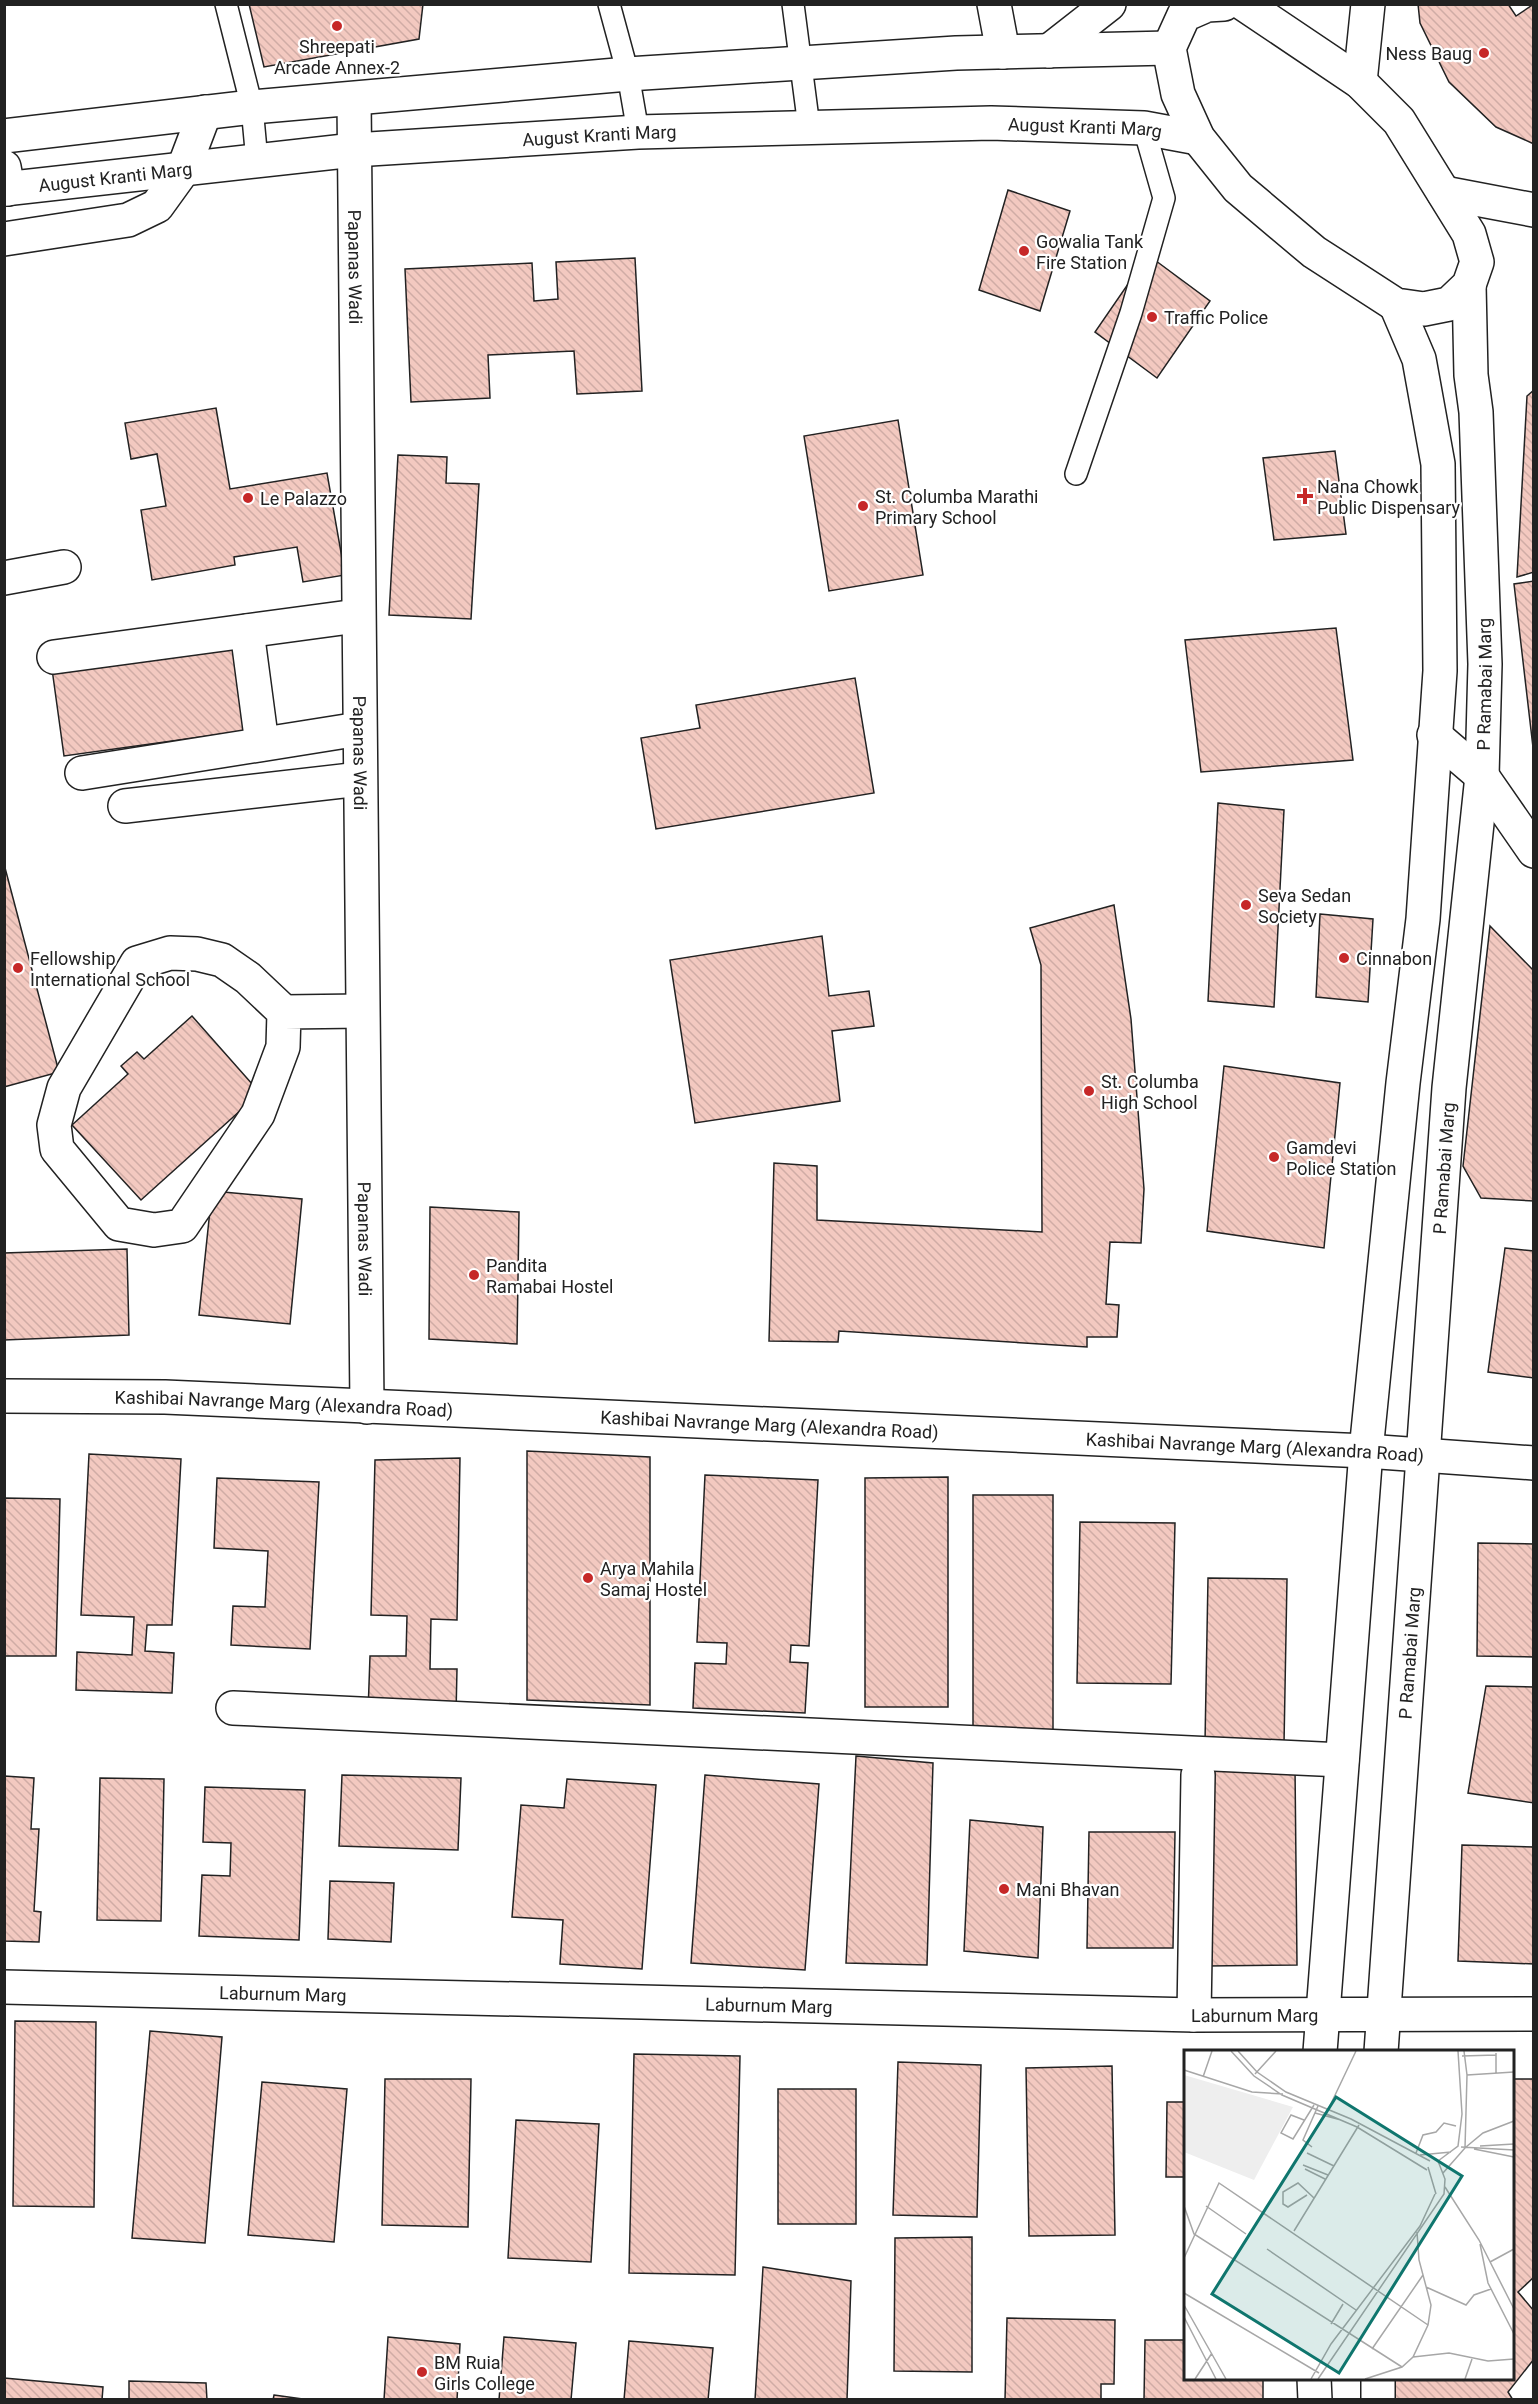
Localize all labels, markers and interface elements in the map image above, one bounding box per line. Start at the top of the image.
marker: Shreepati Arcade Annex-2 [330,19,344,33]
place label: Shreepati Arcade Annex-2 [274,36,400,78]
place label: Ness Baug [1386,43,1472,64]
marker: Ness Baug [1477,46,1491,60]
street label: August Kranti Marg [1008,113,1164,142]
street label: August Kranti Marg [522,121,677,150]
street label: August Kranti Marg [37,158,193,196]
street label: Papanas Wadi [345,210,367,324]
place label: Gowalia Tank Fire Station [1036,231,1144,273]
marker: Gowalia Tank Fire Station [1017,244,1031,258]
place label: Traffic Police [1164,307,1268,328]
marker: Traffic Police [1145,310,1159,324]
place label: Nana Chowk Public Dispensary [1317,476,1460,518]
place label: St. Columba Marathi Primary School [875,486,1038,528]
place label: Le Palazzo [260,488,347,509]
marker: Nana Chowk Public Dispensary [1298,489,1312,503]
marker: Le Palazzo [241,491,255,505]
marker: St. Columba Marathi Primary School [856,499,870,513]
street label: P Ramabai Marg [1472,618,1495,751]
street label: Papanas Wadi [349,696,372,810]
place label: Seva Sedan Society [1258,885,1351,927]
marker: Seva Sedan Society [1239,898,1253,912]
place label: Fellowship International School [30,948,190,990]
place label: Cinnabon [1356,948,1432,969]
marker: Cinnabon [1337,951,1351,965]
marker: Fellowship International School [11,961,25,975]
place label: St. Columba High School [1101,1071,1199,1113]
marker: St. Columba High School [1082,1084,1096,1098]
street label: P Ramabai Marg [1428,1101,1458,1235]
place label: Gamdevi Police Station [1286,1137,1397,1179]
marker: Gamdevi Police Station [1267,1150,1281,1164]
street label: Papanas Wadi [354,1182,376,1296]
place label: Pandita Ramabai Hostel [486,1255,613,1297]
marker: Pandita Ramabai Hostel [467,1268,481,1282]
street label: Kashibai Navrange Marg (Alexandra Road) [115,1386,454,1421]
street label: Kashibai Navrange Marg (Alexandra Road) [600,1406,939,1443]
street label: Kashibai Navrange Marg (Alexandra Road) [1085,1428,1425,1467]
place label: Arya Mahila Samaj Hostel [600,1558,707,1600]
marker: Arya Mahila Samaj Hostel [581,1571,595,1585]
street label: P Ramabai Marg [1394,1586,1424,1720]
place label: Mani Bhavan [1016,1879,1119,1900]
marker: Mani Bhavan [997,1882,1011,1896]
street label: Laburnum Marg [219,1982,347,2006]
street label: Laburnum Marg [705,1993,833,2017]
street label: Laburnum Marg [1191,2004,1318,2026]
inset map [1184,2050,1514,2380]
place label: BM Ruia Girls College [434,2352,535,2394]
marker: BM Ruia Girls College [415,2365,429,2379]

